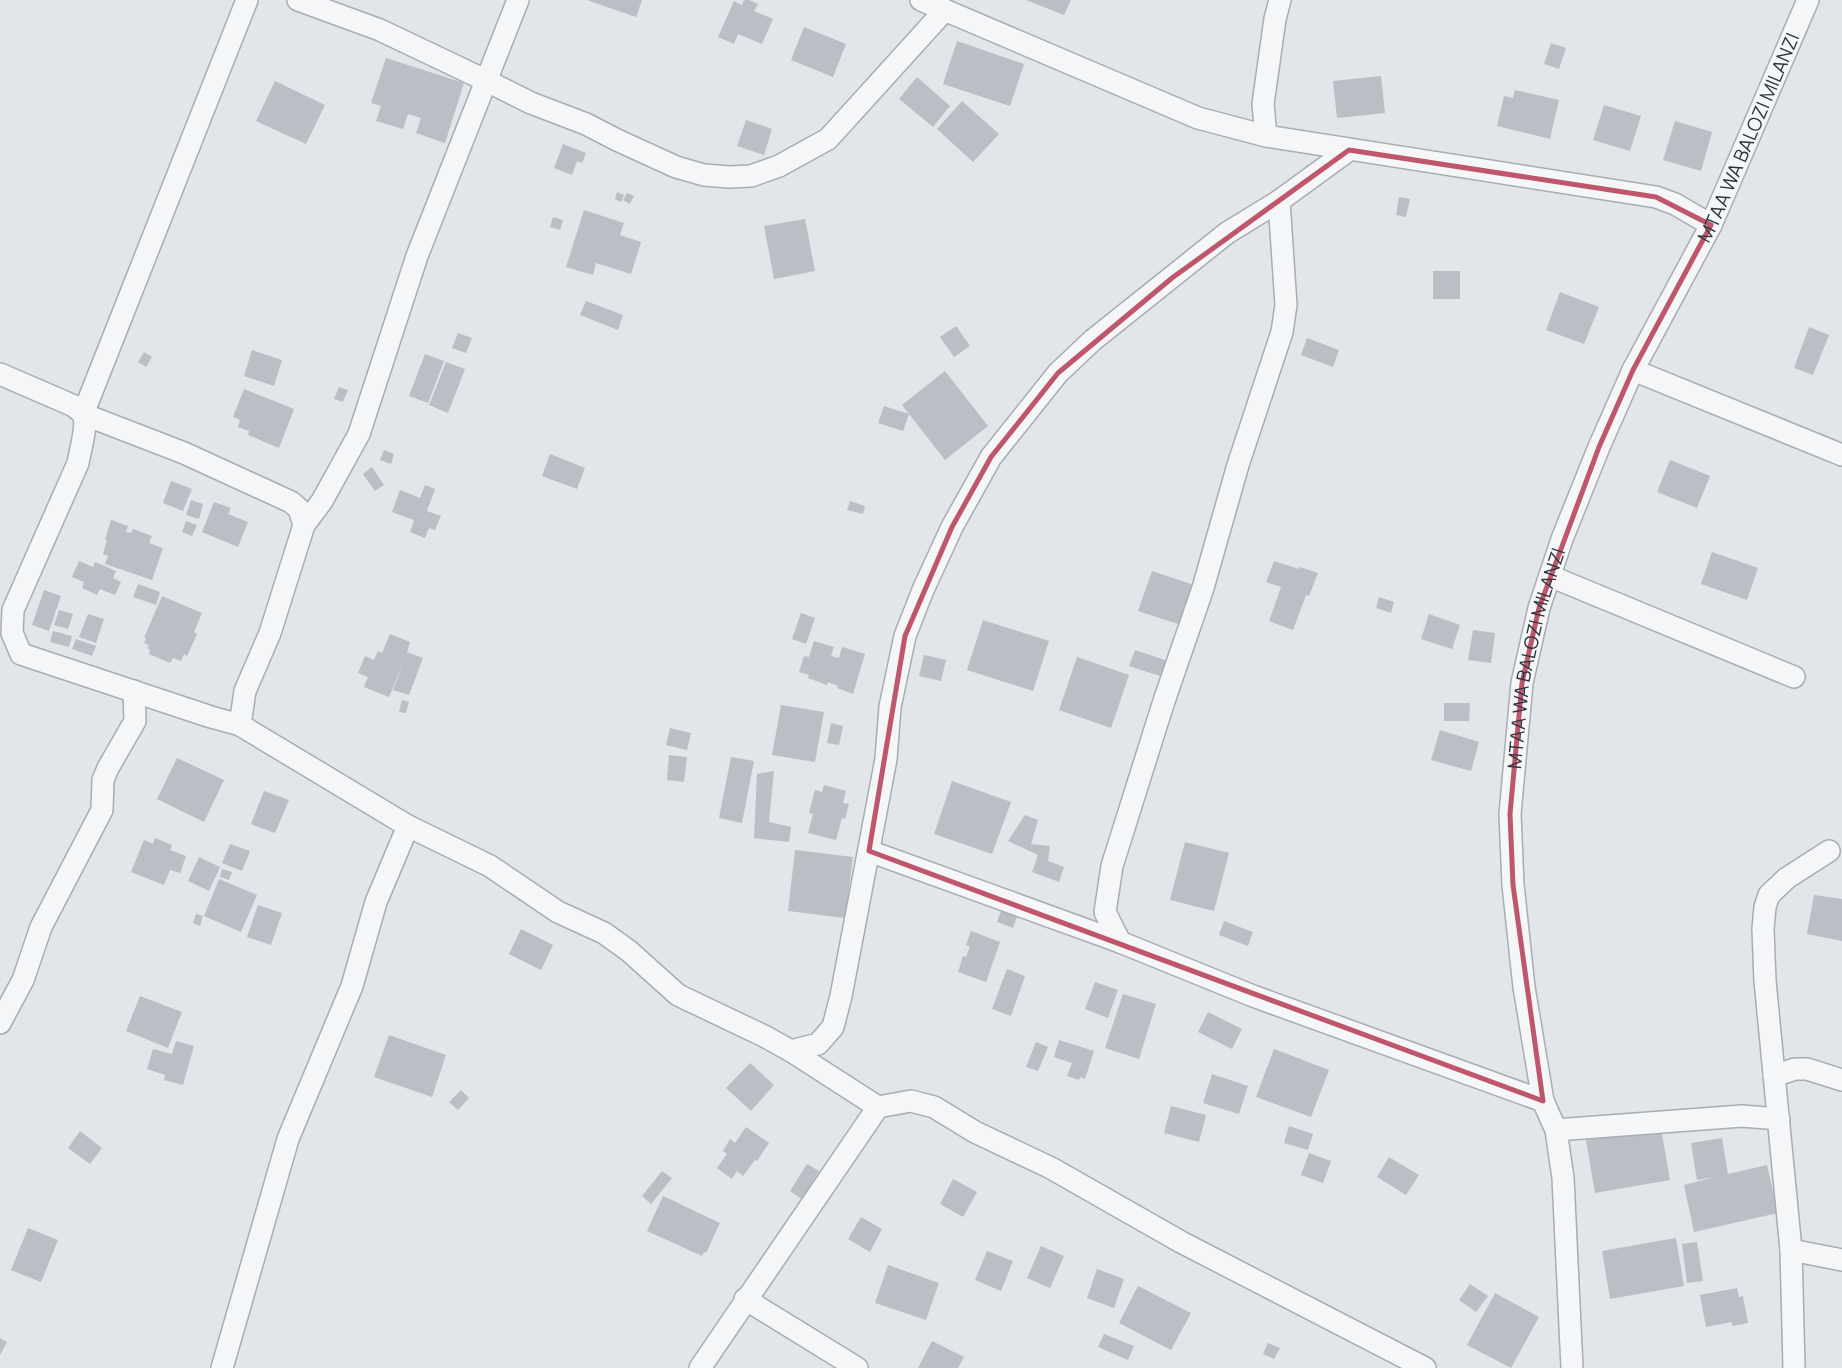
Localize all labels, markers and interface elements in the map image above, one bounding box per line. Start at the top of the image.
street label: MTAA WA BALOZI MILANZI [1691,29,1805,247]
street label: MTAA WA BALOZI MILANZI [1501,544,1571,770]

